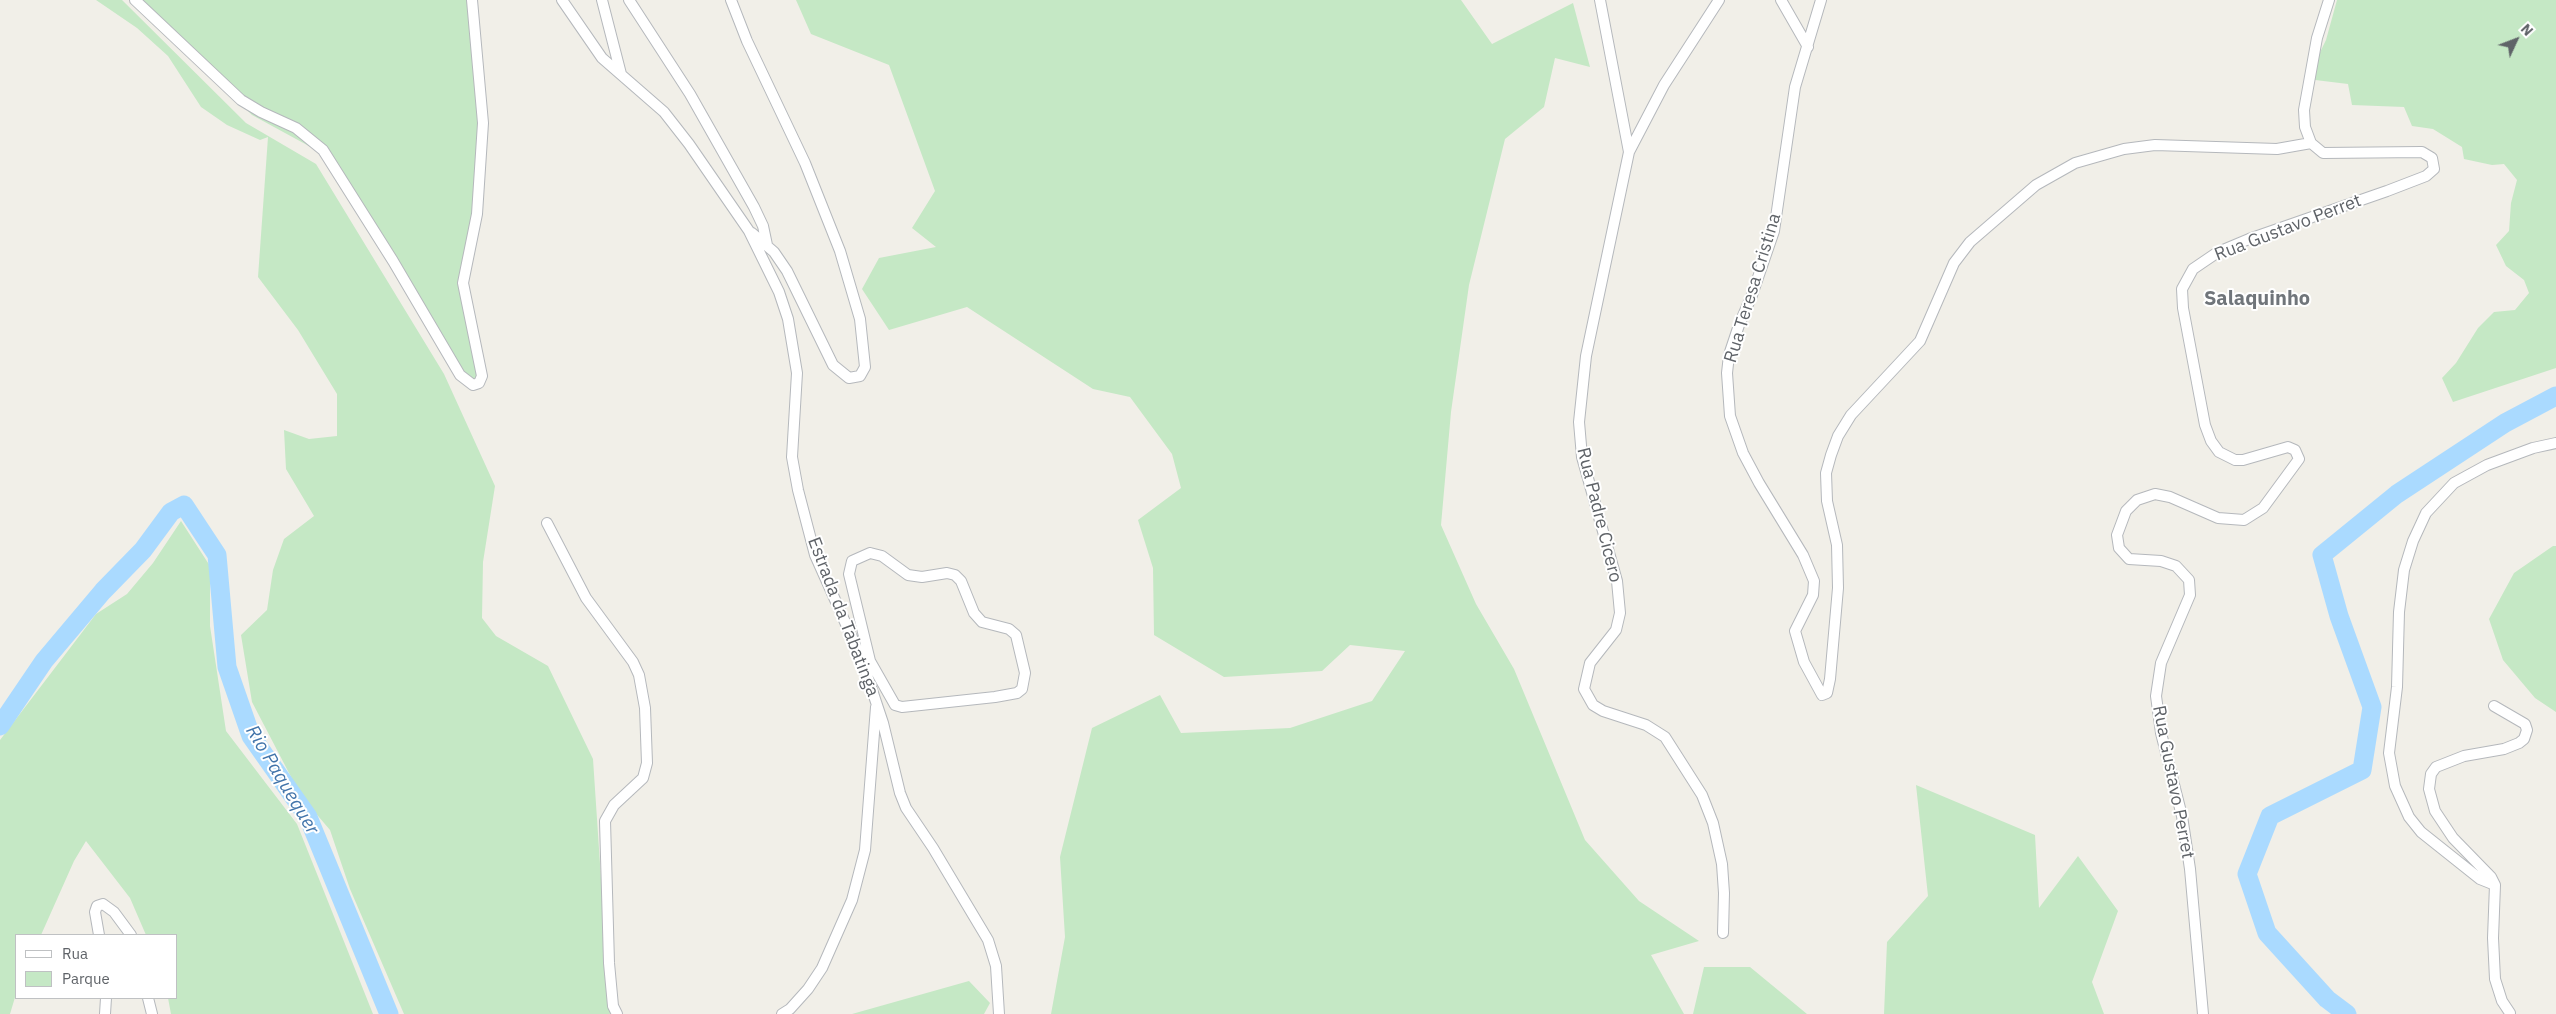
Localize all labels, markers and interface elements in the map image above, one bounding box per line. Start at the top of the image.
north arrow [2491,15,2541,65]
text: N [2517,20,2537,40]
street label: Rua Gustavo Perret [2212,190,2364,266]
street label: Rua Teresa Cristina [1720,211,1786,365]
district label: Salaquinho [2204,287,2310,311]
street label: Rua Padre Cicero [1572,445,1626,585]
street label: Estrada da Tabatinga [803,534,883,700]
street label: Rua Gustavo Perret [2148,704,2198,860]
water label: Rio Paquequer [240,721,324,839]
legend [15,934,178,999]
text: Rua [62,944,88,963]
text: Parque [62,969,110,988]

